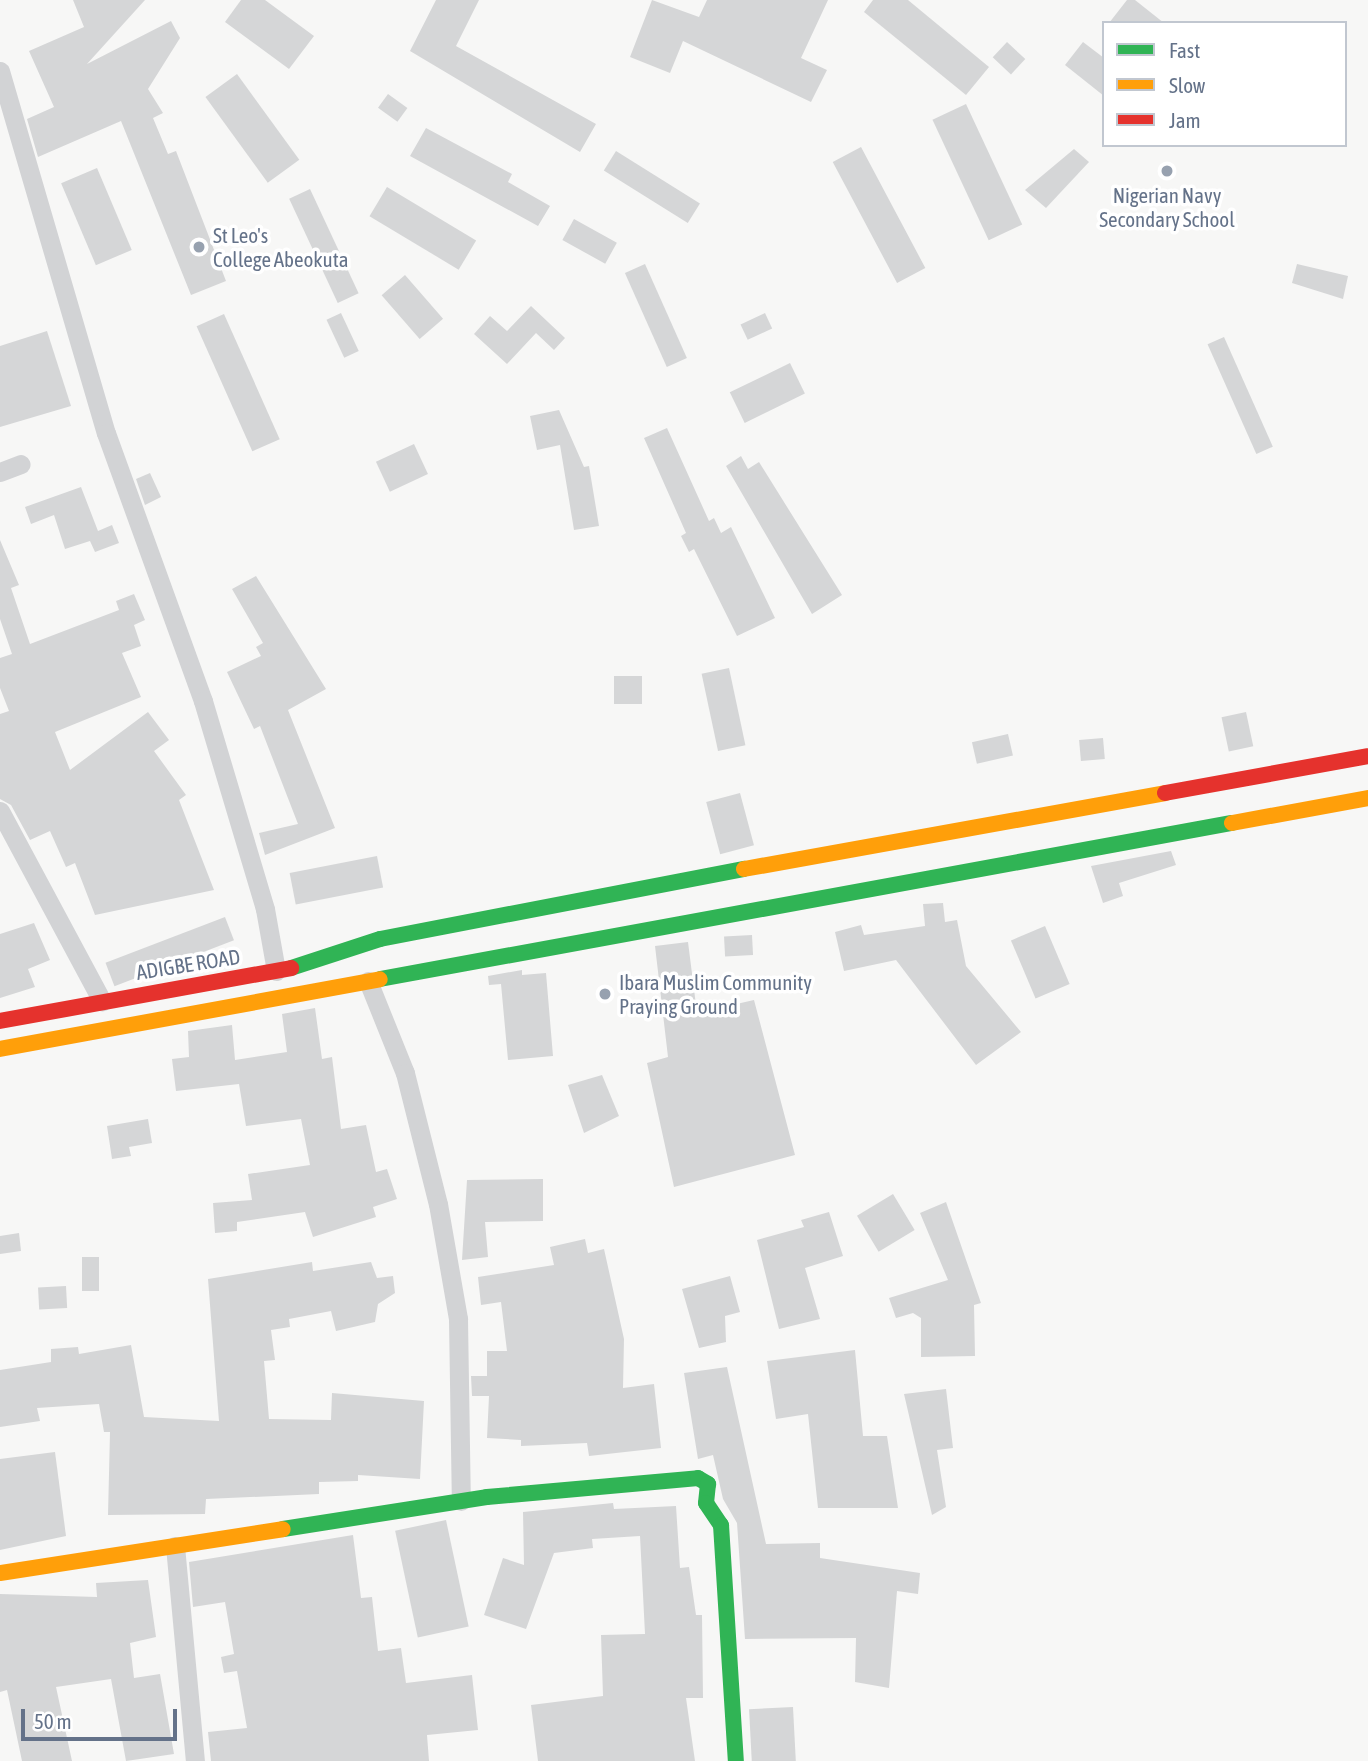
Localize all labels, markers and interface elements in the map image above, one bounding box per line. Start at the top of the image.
legend [1102,21,1347,147]
text: Fast [1169,38,1200,62]
text: Slow [1169,73,1205,97]
text: Jam [1169,108,1201,132]
marker: Nigerian Navy Secondary School [1159,163,1175,179]
place label: Nigerian Navy Secondary School [1099,182,1235,232]
place label: St Leo's College Abeokuta [213,222,349,272]
marker: St Leo's College Abeokuta [191,239,207,255]
street label: ADIGBE ROAD [134,943,242,985]
place label: Ibara Muslim Community Praying Ground [619,969,812,1019]
marker: Ibara Muslim Community Praying Ground [597,986,613,1002]
scale bar [24,1694,180,1738]
text: 50 m [34,1709,72,1733]

